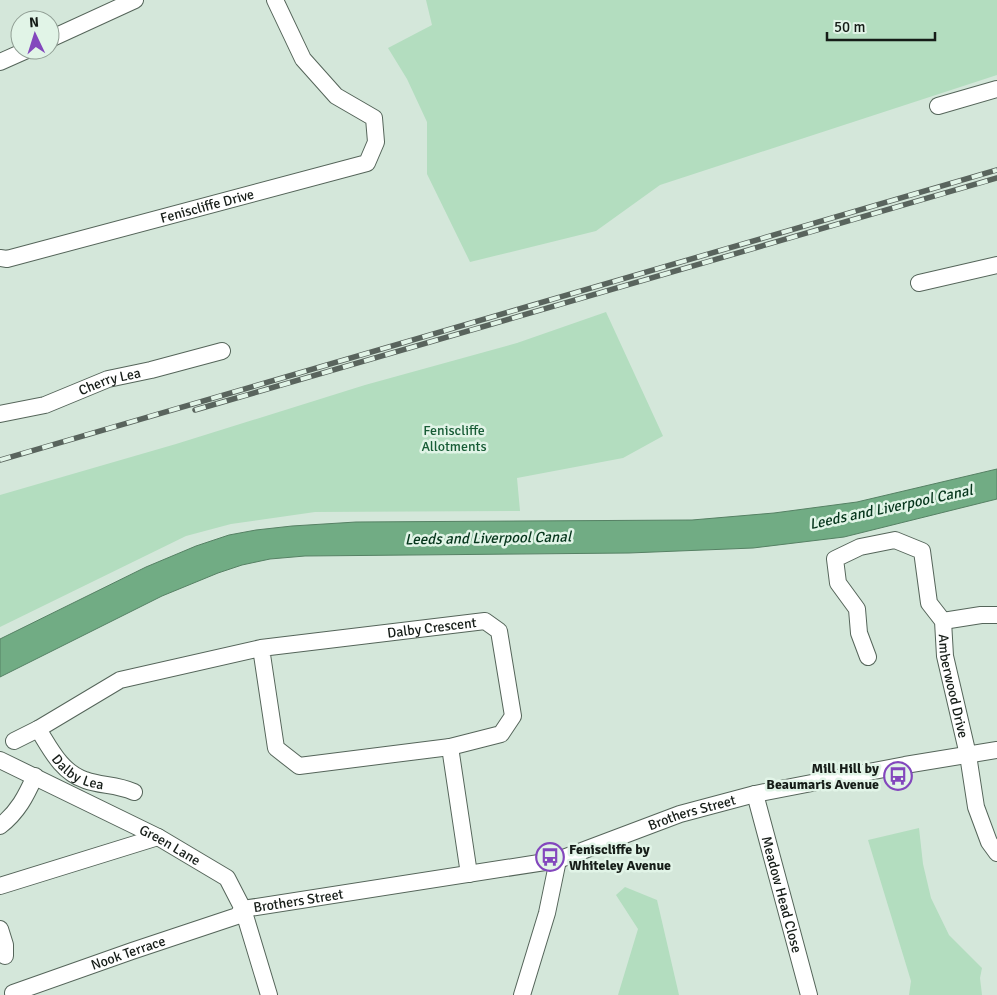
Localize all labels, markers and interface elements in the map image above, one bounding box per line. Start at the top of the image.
north arrow [10,10,60,60]
scale bar [827,10,934,42]
text: N [29,14,40,31]
text: 50 m [834,18,865,36]
street label: Feniscliffe Drive [158,186,256,227]
street label: Cherry Lea [76,364,142,399]
park label: Feniscliffe Allotments [421,422,487,455]
water label: Leeds and Liverpool Canal [808,481,976,533]
water label: Leeds and Liverpool Canal [405,528,573,548]
street label: Dalby Crescent [386,614,478,642]
street label: Amberwood Drive [935,634,972,740]
street label: Dalby Lea [48,751,105,793]
place label: Mill Hill by Beaumaris Avenue [766,760,879,793]
bus stop icon: Mill Hill by Beaumaris Avenue [883,761,913,791]
street label: Brothers Street [646,792,738,834]
street label: Green Lane [136,821,203,869]
street label: Meadow Head Close [758,834,805,955]
place label: Feniscliffe by Whiteley Avenue [569,841,671,874]
bus stop icon: Feniscliffe by Whiteley Avenue [535,842,565,872]
street label: Brothers Street [252,885,345,916]
street label: Nook Terrace [89,932,168,974]

